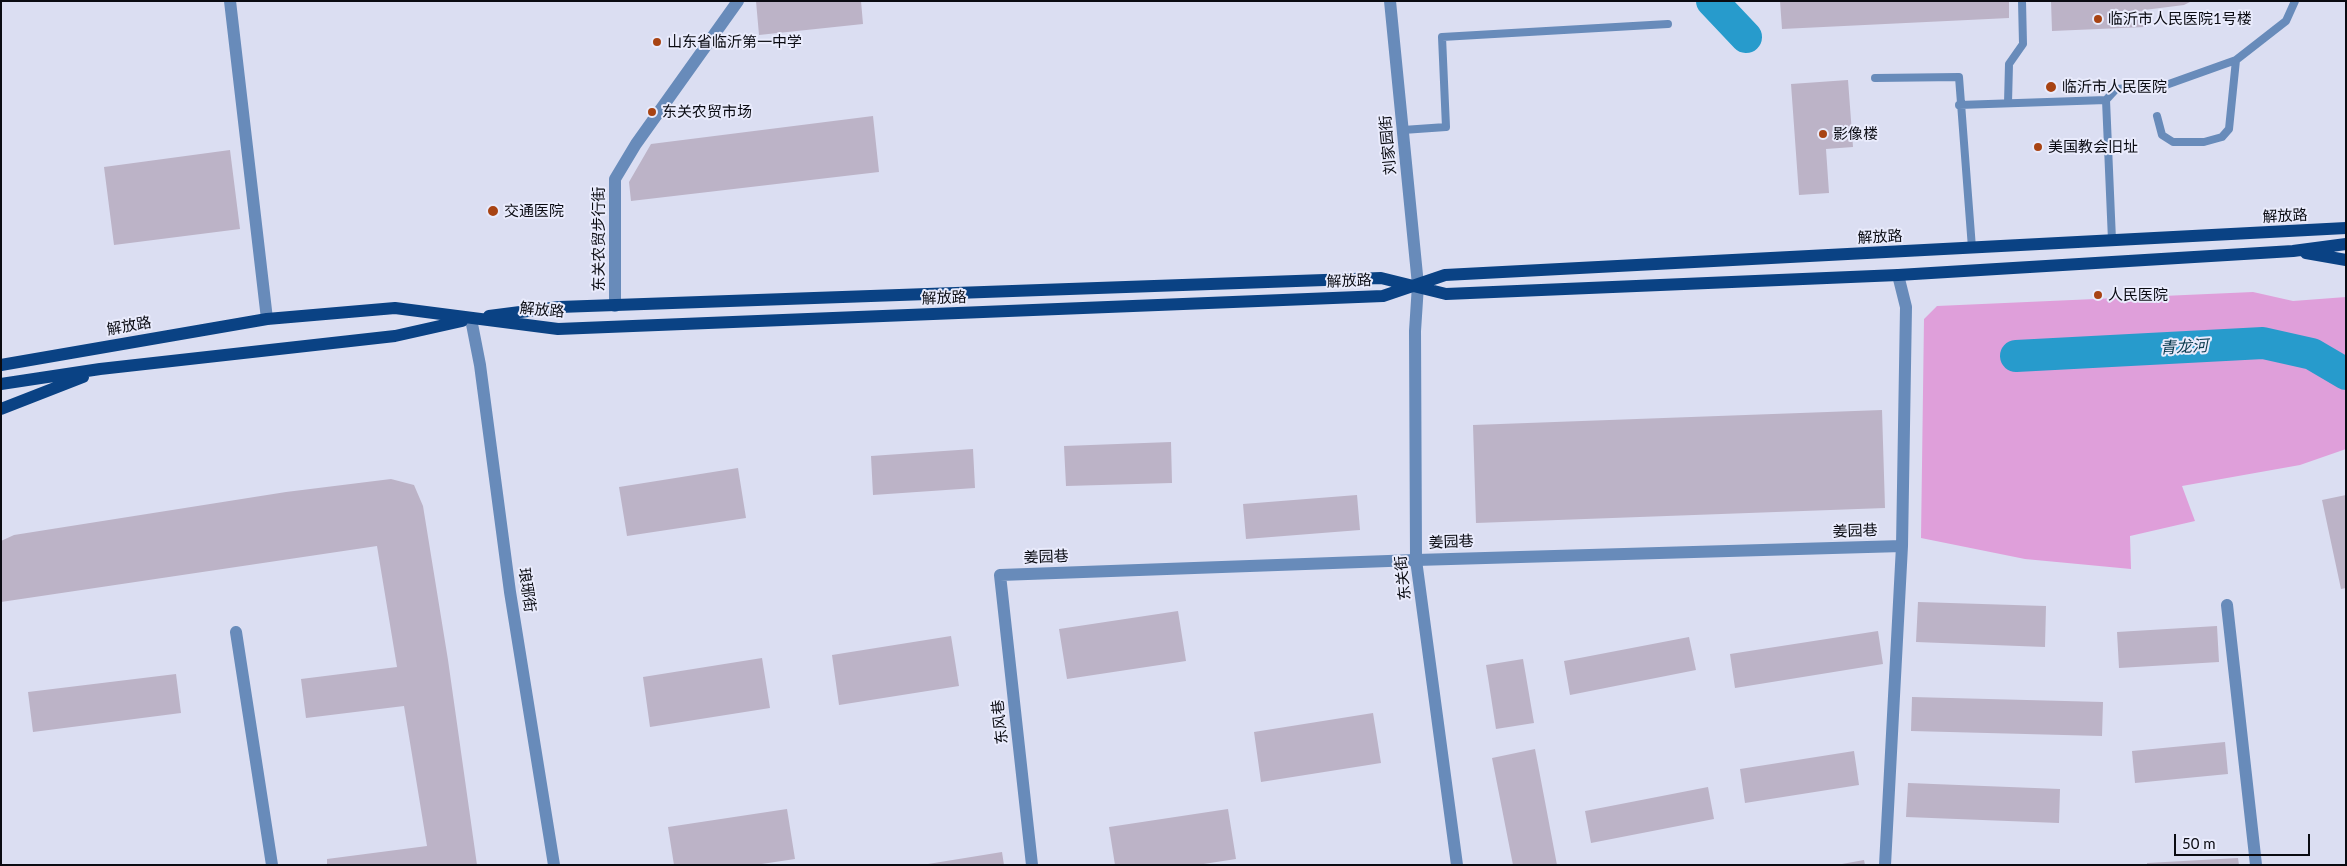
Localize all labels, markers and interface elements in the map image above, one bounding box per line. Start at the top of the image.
place label: 临沂市人民医院1号楼 [2108,10,2252,28]
marker: 临沂市人民医院1号楼 [2092,13,2104,25]
place label: 山东省临沂第一中学 [667,33,802,51]
marker: 山东省临沂第一中学 [651,36,663,48]
place label: 临沂市人民医院 [2062,78,2167,96]
marker: 临沂市人民医院 [2044,80,2058,94]
place label: 东关农贸市场 [662,103,752,121]
marker: 东关农贸市场 [646,106,658,118]
street label: 刘家园街 [1376,114,1400,176]
place label: 影像楼 [1833,125,1878,143]
marker: 影像楼 [1817,128,1829,140]
place label: 美国教会旧址 [2048,138,2138,156]
marker: 美国教会旧址 [2032,141,2044,153]
street label: 东关农贸步行街 [590,187,608,291]
place label: 交通医院 [504,202,564,220]
marker: 交通医院 [486,204,500,218]
street label: 解放路 [2262,206,2308,226]
street label: 解放路 [1857,227,1903,247]
street label: 解放路 [1326,271,1372,291]
place label: 人民医院 [2108,286,2168,304]
street label: 解放路 [921,288,967,308]
marker: 人民医院 [2092,289,2104,301]
street label: 解放路 [519,299,565,321]
street label: 解放路 [105,313,153,339]
water label: 青龙河 [2160,336,2208,358]
street label: 姜园巷 [1832,521,1878,541]
street label: 姜园巷 [1428,532,1474,552]
street label: 姜园巷 [1023,547,1069,567]
street label: 东关街 [1392,555,1414,601]
street label: 琅琊街 [515,566,539,614]
street label: 东风巷 [989,699,1011,745]
scale bar [2177,824,2313,856]
text: 50 m [2182,834,2216,852]

